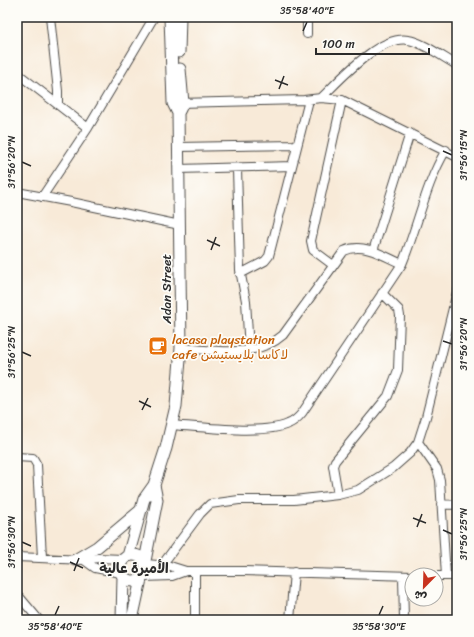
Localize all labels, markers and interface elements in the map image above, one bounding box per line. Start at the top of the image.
text: 35°58'40"E [280,2,335,20]
scale bar [316,30,429,56]
text: 100 m [322,33,355,55]
text: 31°56'15"N [455,129,473,181]
text: 31°56'20"N [3,136,21,188]
street label: Adan Street [155,254,178,325]
text: 31°56'20"N [455,318,473,370]
text: 31°56'25"N [3,326,21,378]
place label: lacasa playstation cafe لاكاسا بلايستيشن [172,328,288,366]
cafe icon: lacasa playstation cafe لاكاسا بلايستيشن [147,335,169,357]
text: 31°56'25"N [455,508,473,560]
text: 31°56'30"N [3,516,21,568]
district label: الأميرة عالية [99,556,169,581]
north arrow [404,567,444,607]
text: ش [411,585,430,607]
text: 35°58'40"E [28,618,83,636]
text: 35°58'30"E [352,618,407,636]

